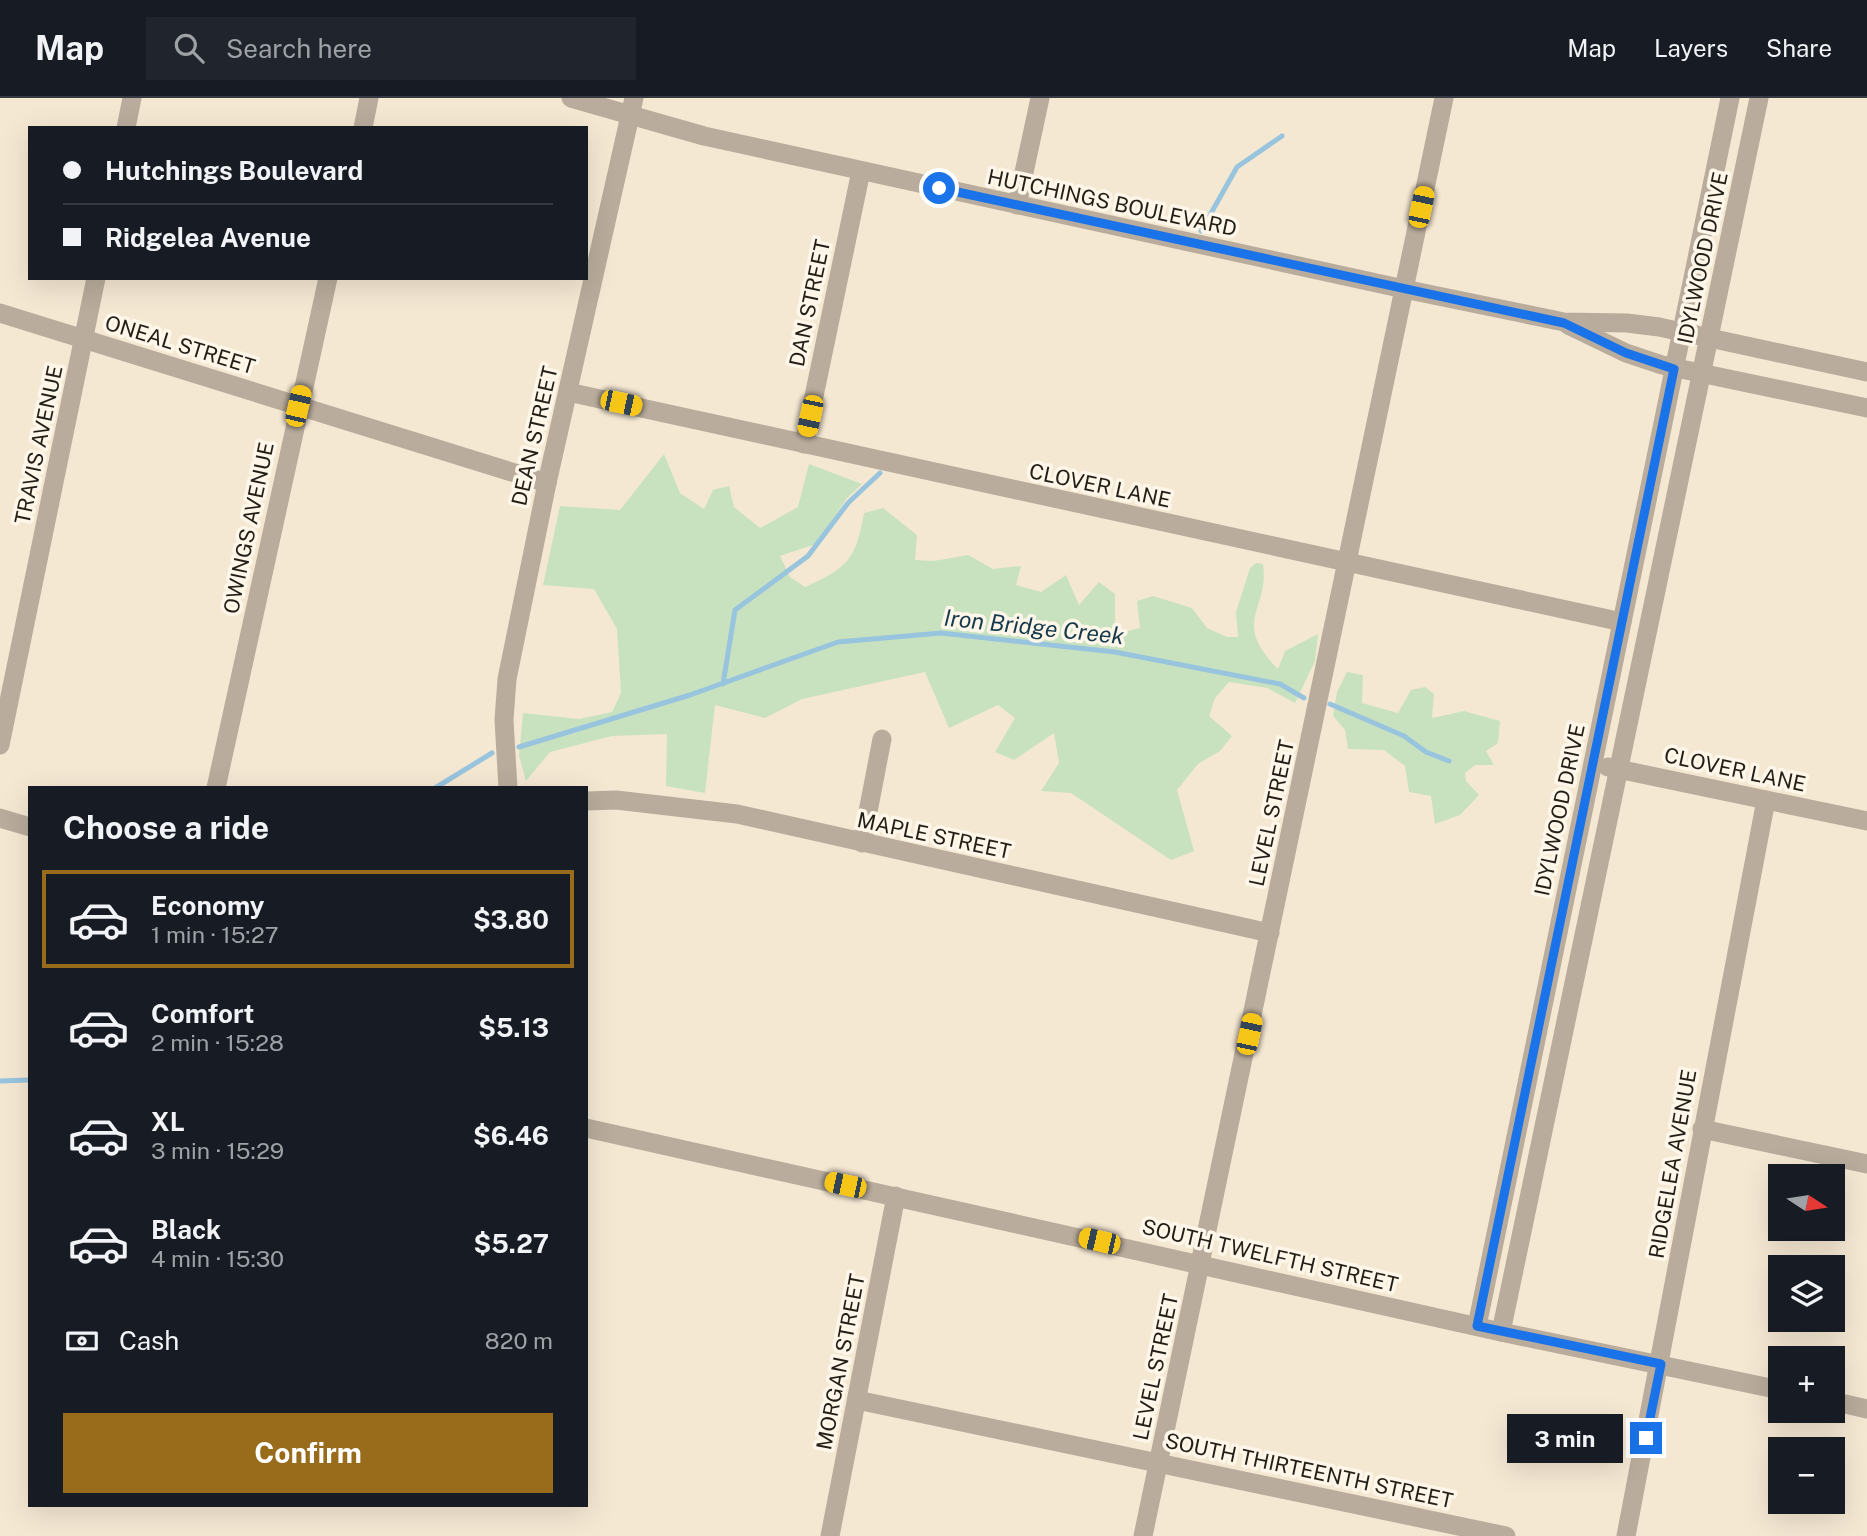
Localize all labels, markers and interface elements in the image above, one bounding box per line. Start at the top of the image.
search box [146,17,636,80]
text: Map [35,29,104,67]
icon: search [170,29,208,67]
text: Search here [226,33,372,64]
text: Map [1567,34,1616,62]
text: Layers [1654,34,1728,62]
text: Share [1766,34,1832,62]
text: Hutchings Boulevard [105,155,363,186]
street label: HUTCHINGS BOULEVARD [985,164,1239,241]
street label: IDYLWOOD DRIVE [1672,170,1733,346]
route start [923,172,955,204]
car [1407,184,1436,230]
text: Ridgelea Avenue [105,222,311,253]
street label: DAN STREET [784,237,835,369]
street label: ONEAL STREET [102,310,258,379]
street label: TRAVIS AVENUE [9,363,68,527]
street label: DEAN STREET [506,364,563,508]
car [284,383,313,429]
car [599,388,644,418]
car [796,393,825,439]
street label: OWINGS AVENUE [218,440,279,616]
street label: CLOVER LANE [1027,458,1173,513]
water label: Iron Bridge Creek [943,604,1126,649]
street label: IDYLWOOD DRIVE [1529,722,1590,898]
street label: LEVEL STREET [1244,737,1299,888]
street label: CLOVER LANE [1662,742,1808,797]
street label: MAPLE STREET [855,807,1013,864]
text: Choose a ride [63,809,269,846]
icon: car [67,888,130,951]
text: Economy [151,890,264,921]
text: $3.80 [473,904,549,935]
text: 1 min · 15:27 [151,921,279,948]
icon: car [67,996,130,1059]
text: Comfort [151,998,254,1029]
car [1235,1011,1264,1057]
text: $5.13 [478,1012,549,1043]
text: 2 min · 15:28 [151,1029,284,1056]
street label: RIDGELEA AVENUE [1644,1067,1701,1260]
icon: car [67,1104,130,1167]
text: XL [151,1106,185,1137]
text: $6.46 [473,1120,549,1151]
text: 3 min · 15:29 [151,1137,284,1164]
north arrow [1768,1164,1844,1241]
map controls [1768,1164,1845,1514]
car [823,1170,868,1200]
icon: car [67,1212,130,1275]
text: Black [151,1214,221,1245]
street label: SOUTH TWELFTH STREET [1140,1214,1401,1297]
car [1077,1226,1122,1256]
text: $5.27 [473,1228,549,1259]
text: 4 min · 15:30 [151,1245,284,1272]
button: layers [1768,1255,1845,1332]
street label: MORGAN STREET [811,1272,870,1452]
street label: LEVEL STREET [1128,1291,1183,1442]
icon: cash [63,1322,101,1360]
text: Cash [119,1325,179,1356]
text: 820 m [485,1327,553,1354]
button: + [1768,1346,1845,1423]
button: Confirm [63,1413,553,1493]
callout: 3 min [1506,1414,1622,1462]
route end [1630,1422,1662,1454]
text: 3 min [1535,1425,1595,1452]
street label: SOUTH THIRTEENTH STREET [1163,1428,1455,1513]
button: − [1768,1437,1845,1514]

